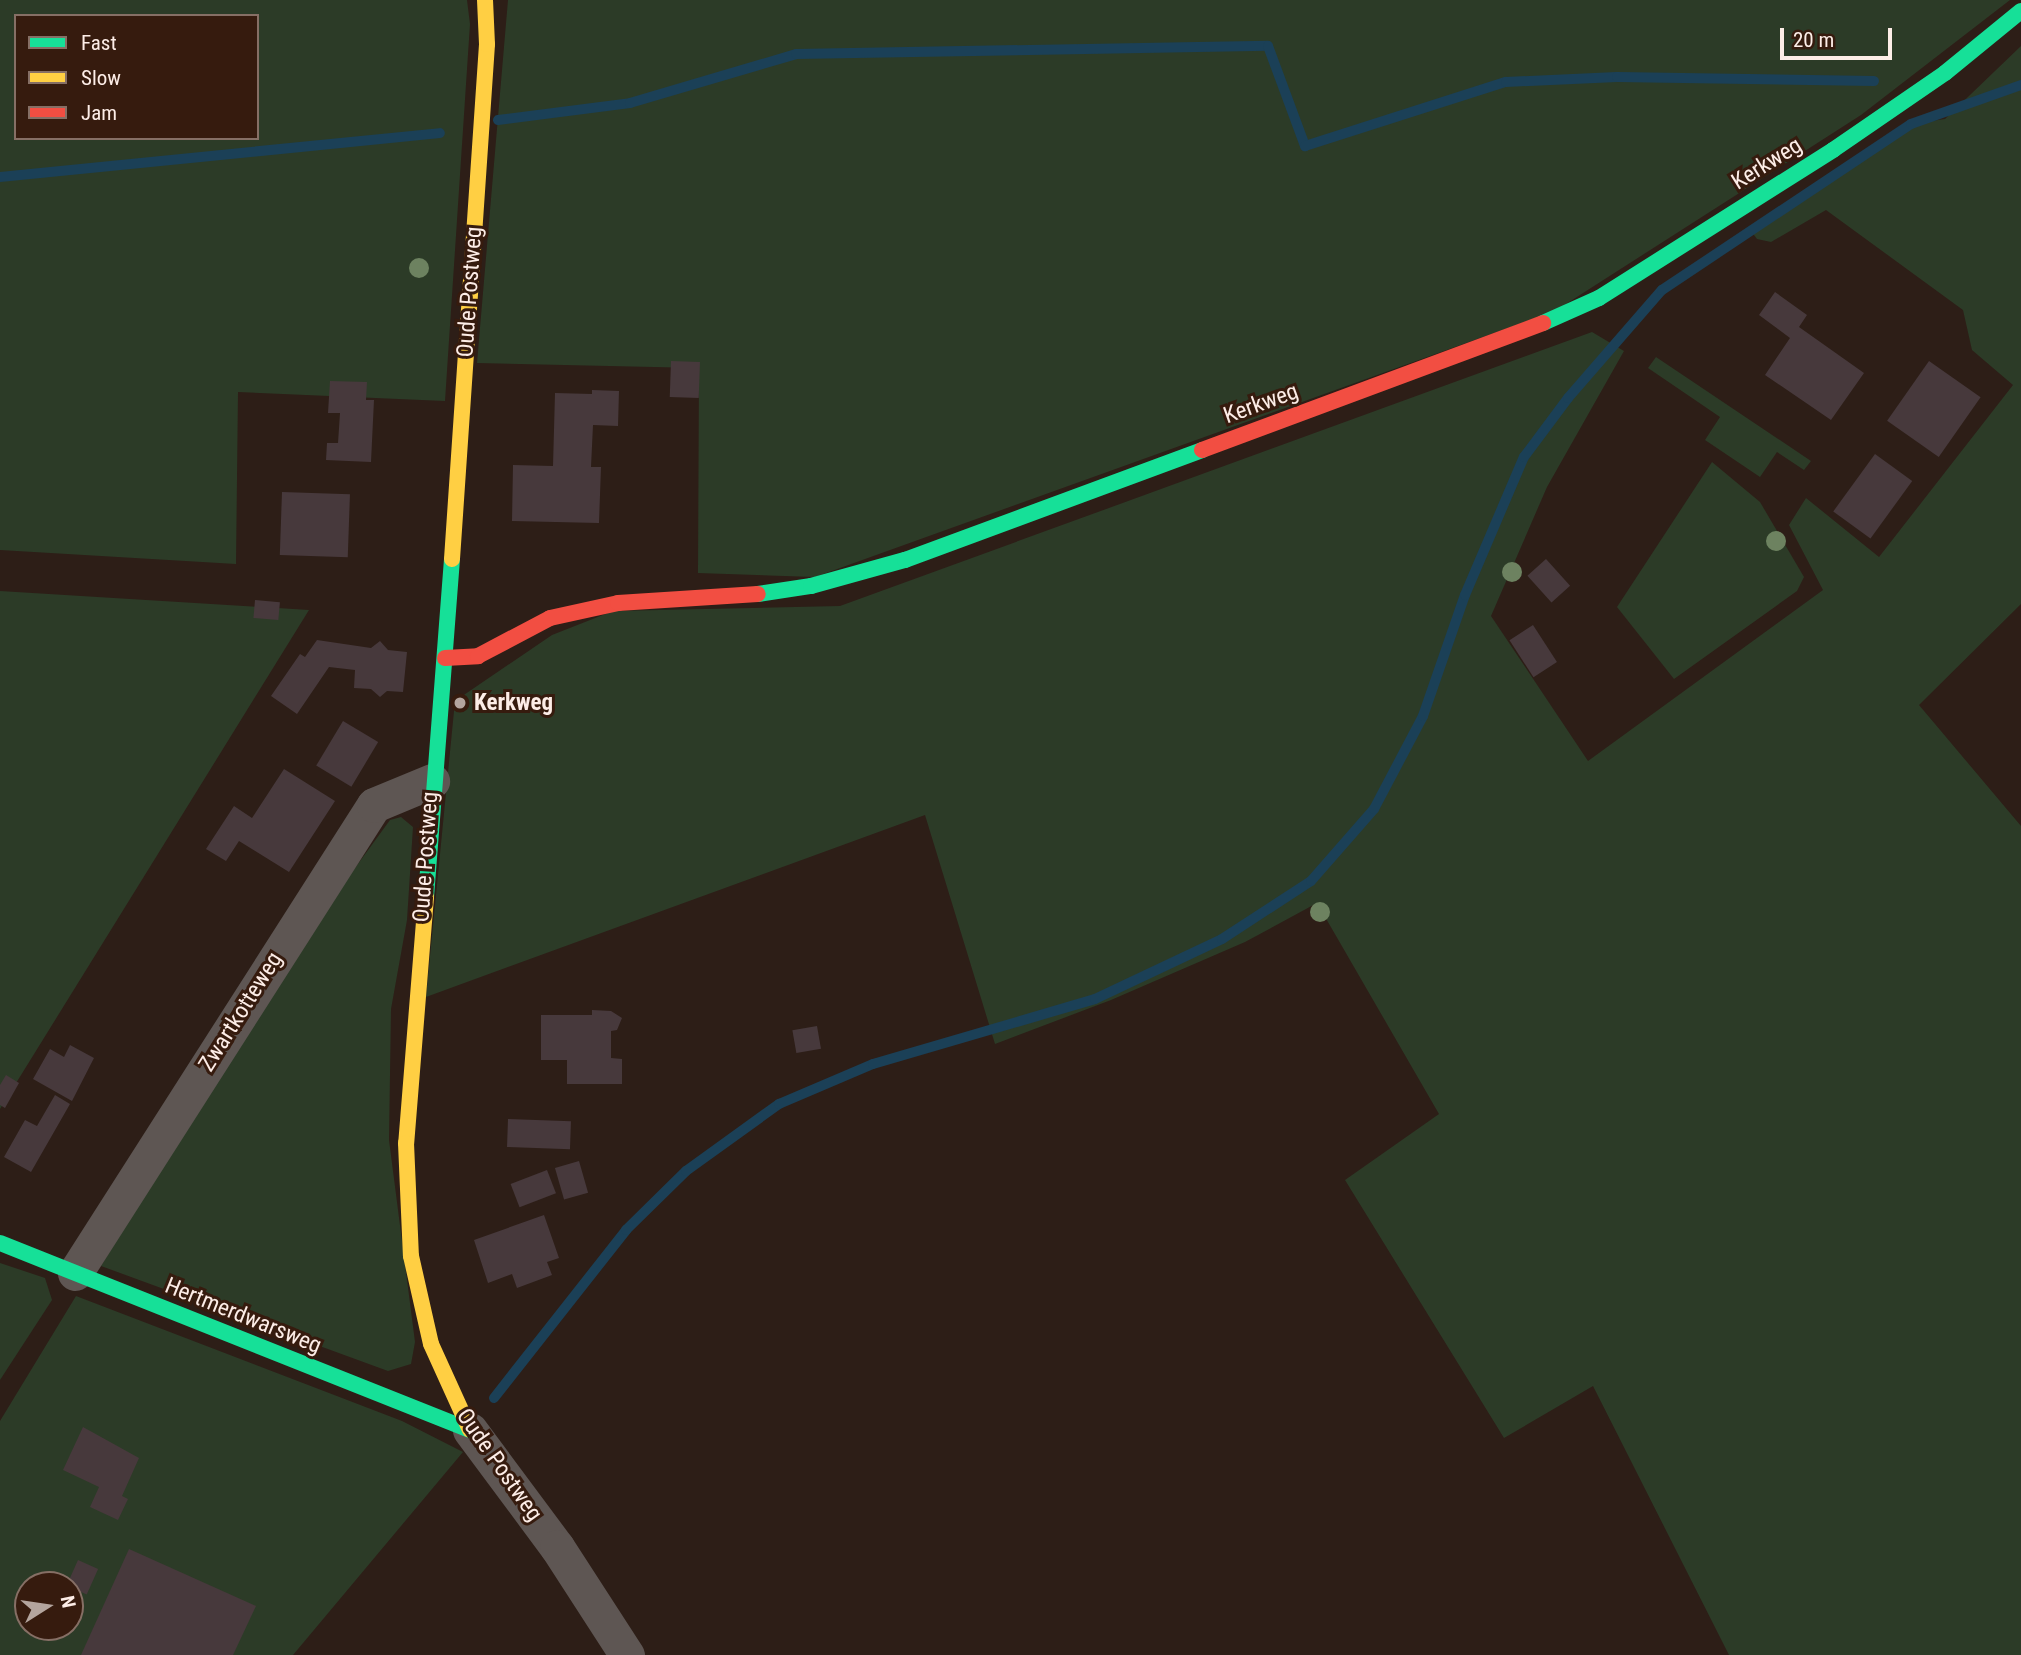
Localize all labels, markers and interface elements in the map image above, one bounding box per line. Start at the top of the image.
legend [14,14,259,140]
scale bar [1783,14,1895,58]
text: 20 m [1793,28,1834,52]
text: Fast [81,31,117,55]
text: Slow [81,66,121,90]
text: Jam [81,101,117,125]
street label: Kerkweg [1727,132,1807,196]
street label: Oude Postweg [452,226,488,358]
street label: Kerkweg [1220,378,1302,430]
place label: Kerkweg [474,689,553,717]
marker: Kerkweg [452,695,468,711]
street label: Oude Postweg [408,791,444,923]
street label: Zwartkotteweg [193,947,289,1077]
street label: Hertmerdwarsweg [161,1272,325,1360]
street label: Oude Postweg [450,1403,548,1527]
north arrow [14,1571,84,1641]
text: N [56,1594,81,1610]

